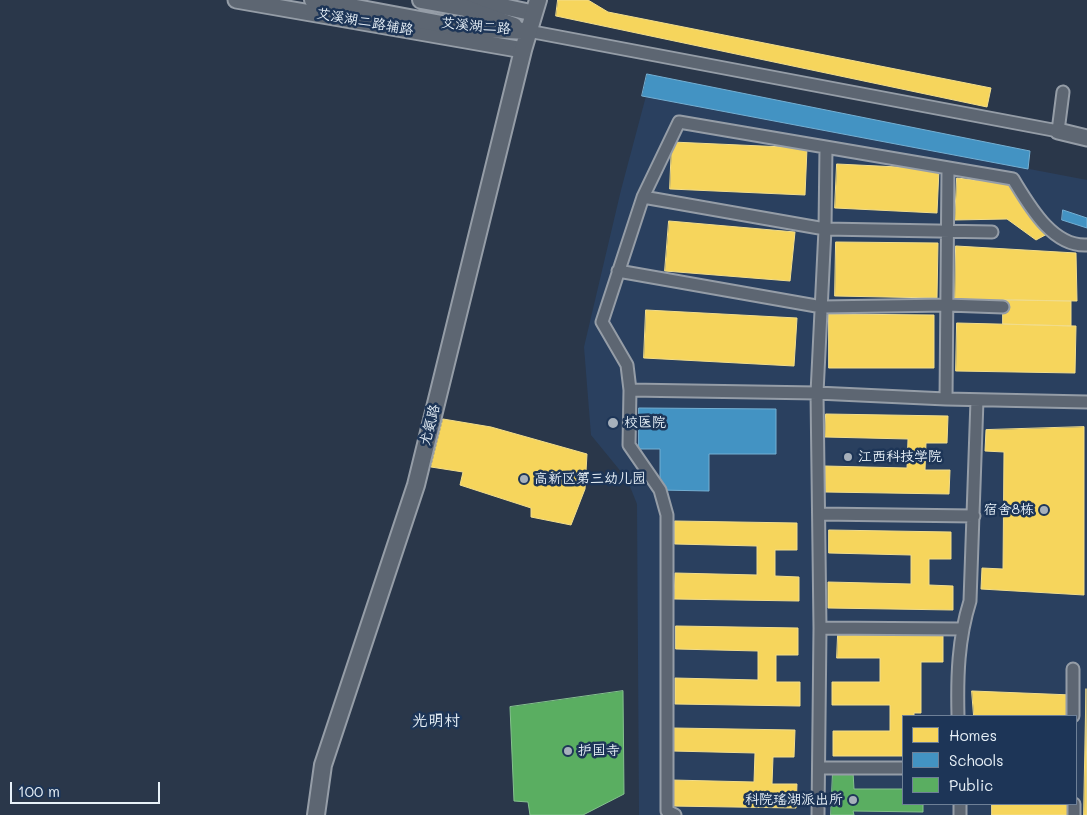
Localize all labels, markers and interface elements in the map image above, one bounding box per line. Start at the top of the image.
street label: 艾溪湖二路辅路 [315,5,415,39]
street label: 艾溪湖二路 [440,15,512,37]
street label: 尤氨路 [417,403,443,447]
place label: 校医院 [624,415,666,431]
marker: 校医院 [606,416,620,430]
place label: 江西科技学院 [858,449,942,465]
marker: 江西科技学院 [842,451,854,463]
place label: 高新区第三幼儿园 [534,471,646,487]
marker: 高新区第三幼儿园 [518,473,530,485]
place label: 宿舍8栋 [984,502,1034,518]
marker: 宿舍8栋 [1038,504,1050,516]
district label: 光明村 [412,711,460,731]
legend [902,715,1077,805]
text: Homes [949,725,997,745]
place label: 护国寺 [578,743,620,759]
marker: 护国寺 [562,745,574,757]
text: Schools [949,750,1004,770]
scale bar [12,772,162,804]
text: Public [949,775,993,795]
text: 100 m [18,781,60,801]
place label: 科院瑶湖派出所 [745,792,843,808]
marker: 科院瑶湖派出所 [847,794,859,806]

